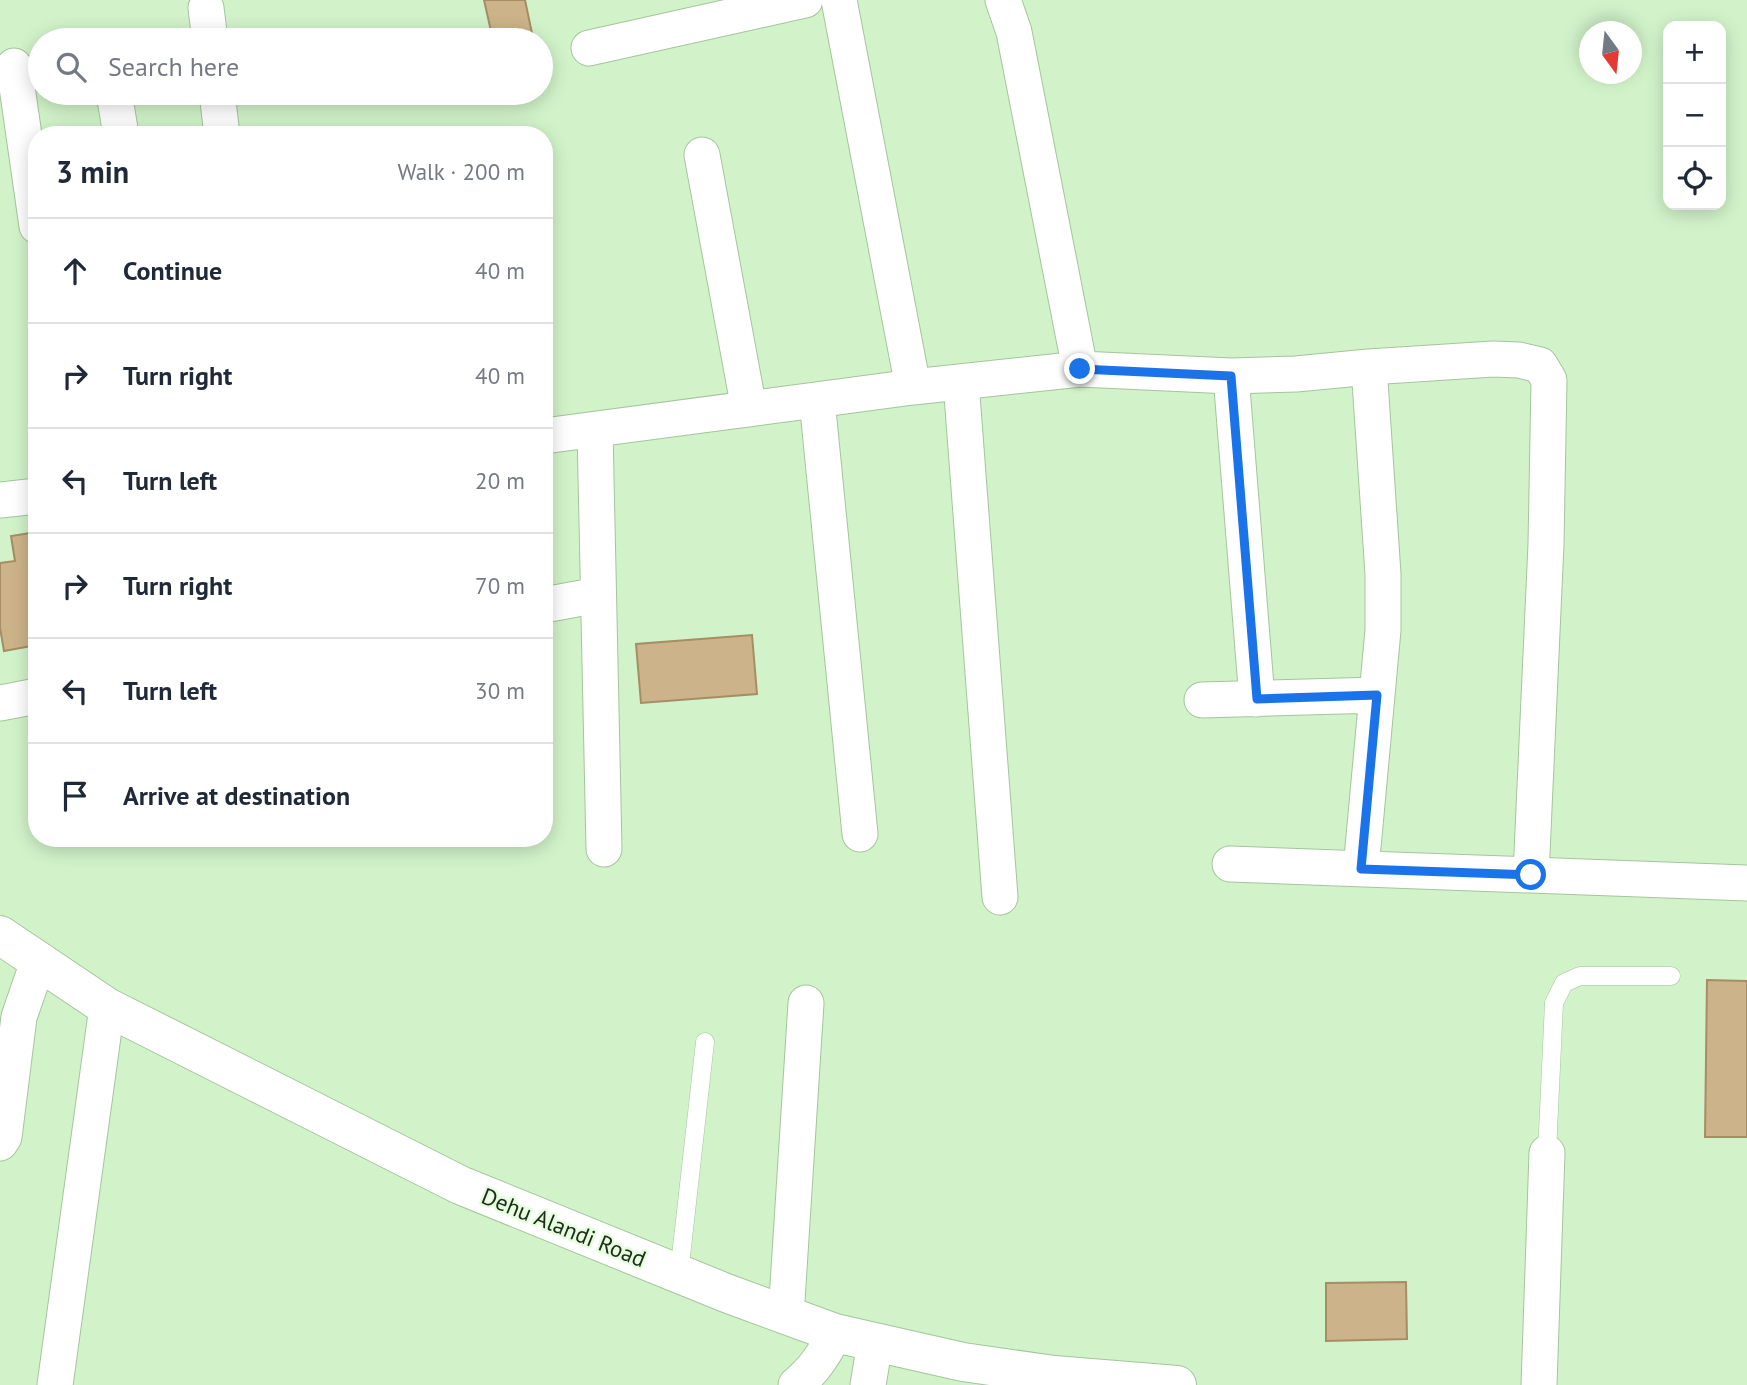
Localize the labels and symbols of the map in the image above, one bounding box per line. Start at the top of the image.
north arrow [1579,21,1642,84]
route end [1064,353,1095,384]
route start [1515,859,1546,890]
street label: Dehu Alandi Road [478,1181,650,1273]

